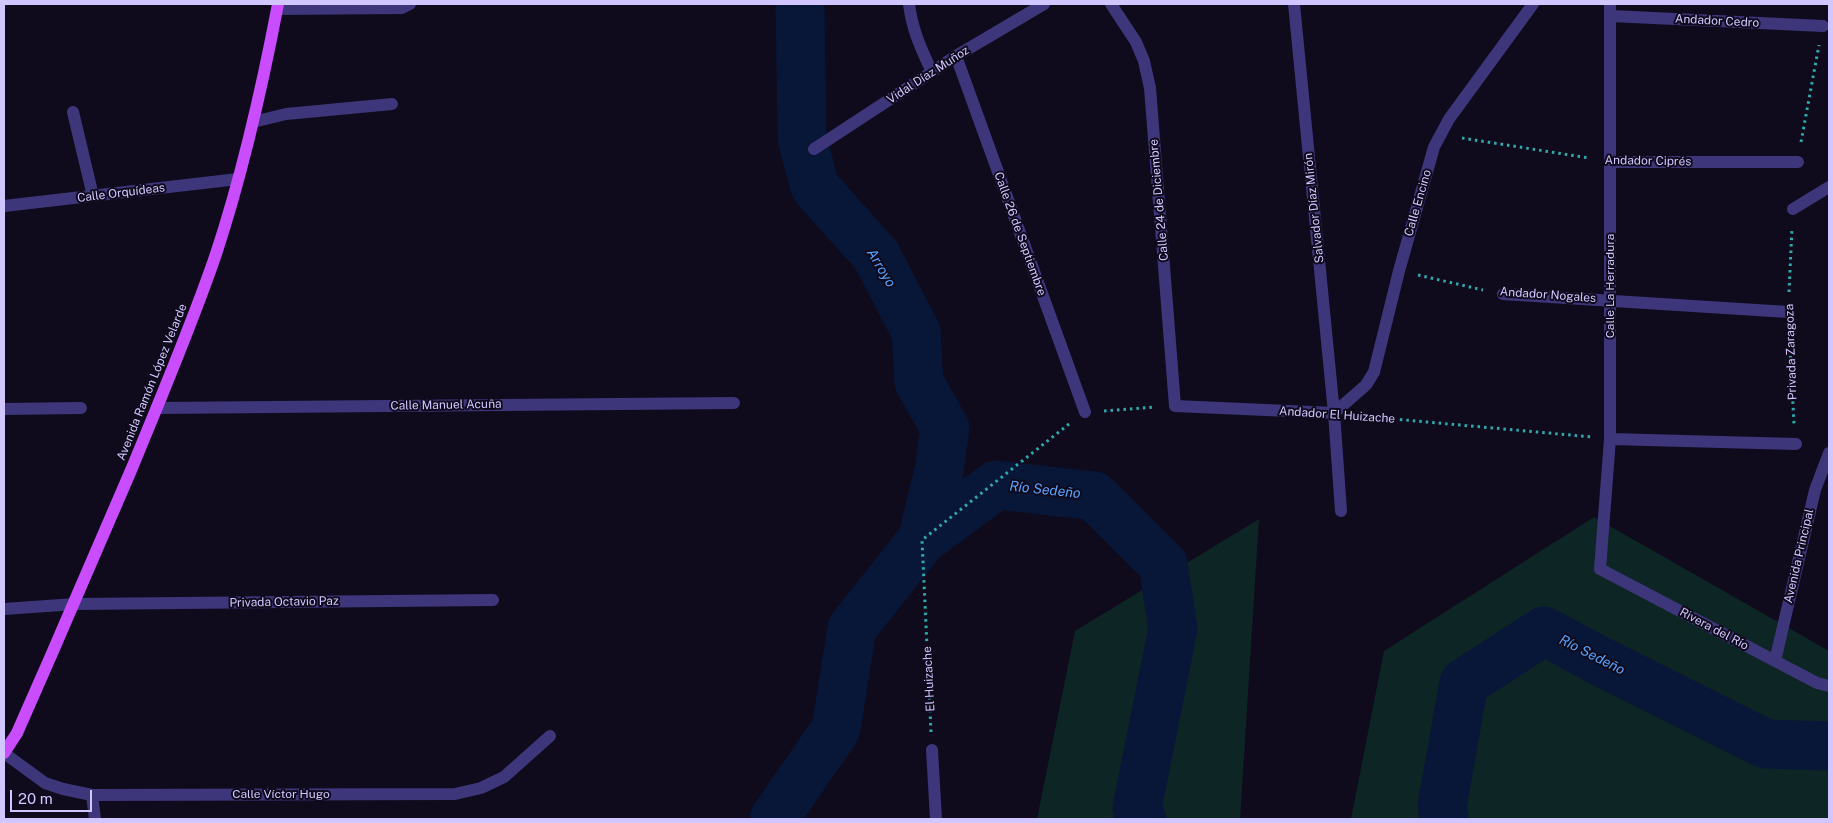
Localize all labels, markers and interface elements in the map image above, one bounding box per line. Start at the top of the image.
street label: Andador Cedro [1674,12,1760,30]
street label: Vidal Díaz Muñoz [884,43,972,107]
street label: Calle 24 de Diciembre [1147,138,1171,262]
street label: Salvador Díaz Mirón [1301,152,1327,264]
street label: Andador Ciprés [1605,153,1691,169]
street label: Calle Encino [1402,168,1434,238]
street label: Calle 26 de Septiembre [991,170,1049,298]
street label: Calle Orquídeas [76,180,166,206]
street label: Calle La Herradura [1603,234,1617,338]
water label: Arroyo [863,246,899,290]
street label: Andador Nogales [1499,284,1597,306]
street label: Avenida Ramón López Velarde [114,302,190,462]
street label: Privada Zaragoza [1782,304,1800,400]
street label: Calle Manuel Acuña [390,397,502,413]
street label: Andador El Huizache [1278,404,1396,426]
water label: Río Sedeño [1009,478,1081,502]
street label: Avenida Principal [1781,507,1817,605]
street label: Privada Octavio Paz [229,594,339,610]
street label: Rivera del Río [1677,605,1751,653]
water label: Río Sedeño [1556,631,1628,679]
street label: El Huizache [920,646,938,712]
scale bar [12,780,95,812]
street label: Calle Víctor Hugo [232,787,330,801]
text: 20 m [18,790,53,807]

